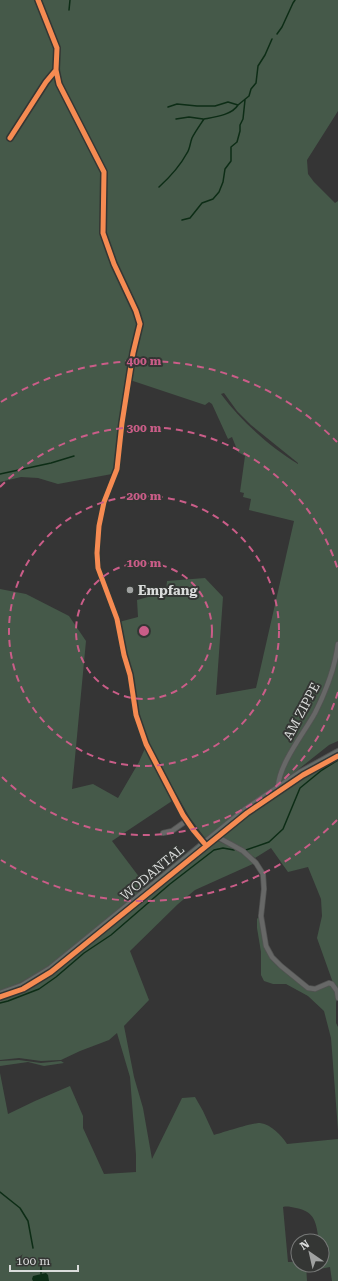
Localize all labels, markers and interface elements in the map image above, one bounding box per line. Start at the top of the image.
text: 400 m [127,354,162,368]
text: 300 m [127,421,162,435]
text: 200 m [127,489,162,503]
text: 100 m [127,556,162,570]
place label: Empfang [138,583,197,598]
marker: Empfang [125,585,135,595]
centre of rings [137,624,151,638]
street label: AM ZIPPE [280,680,323,742]
street label: WODANTAL [118,842,187,903]
north arrow [290,1233,330,1273]
text: N [298,1237,312,1253]
scale bar [10,1247,78,1273]
text: 100 m [16,1254,50,1268]

